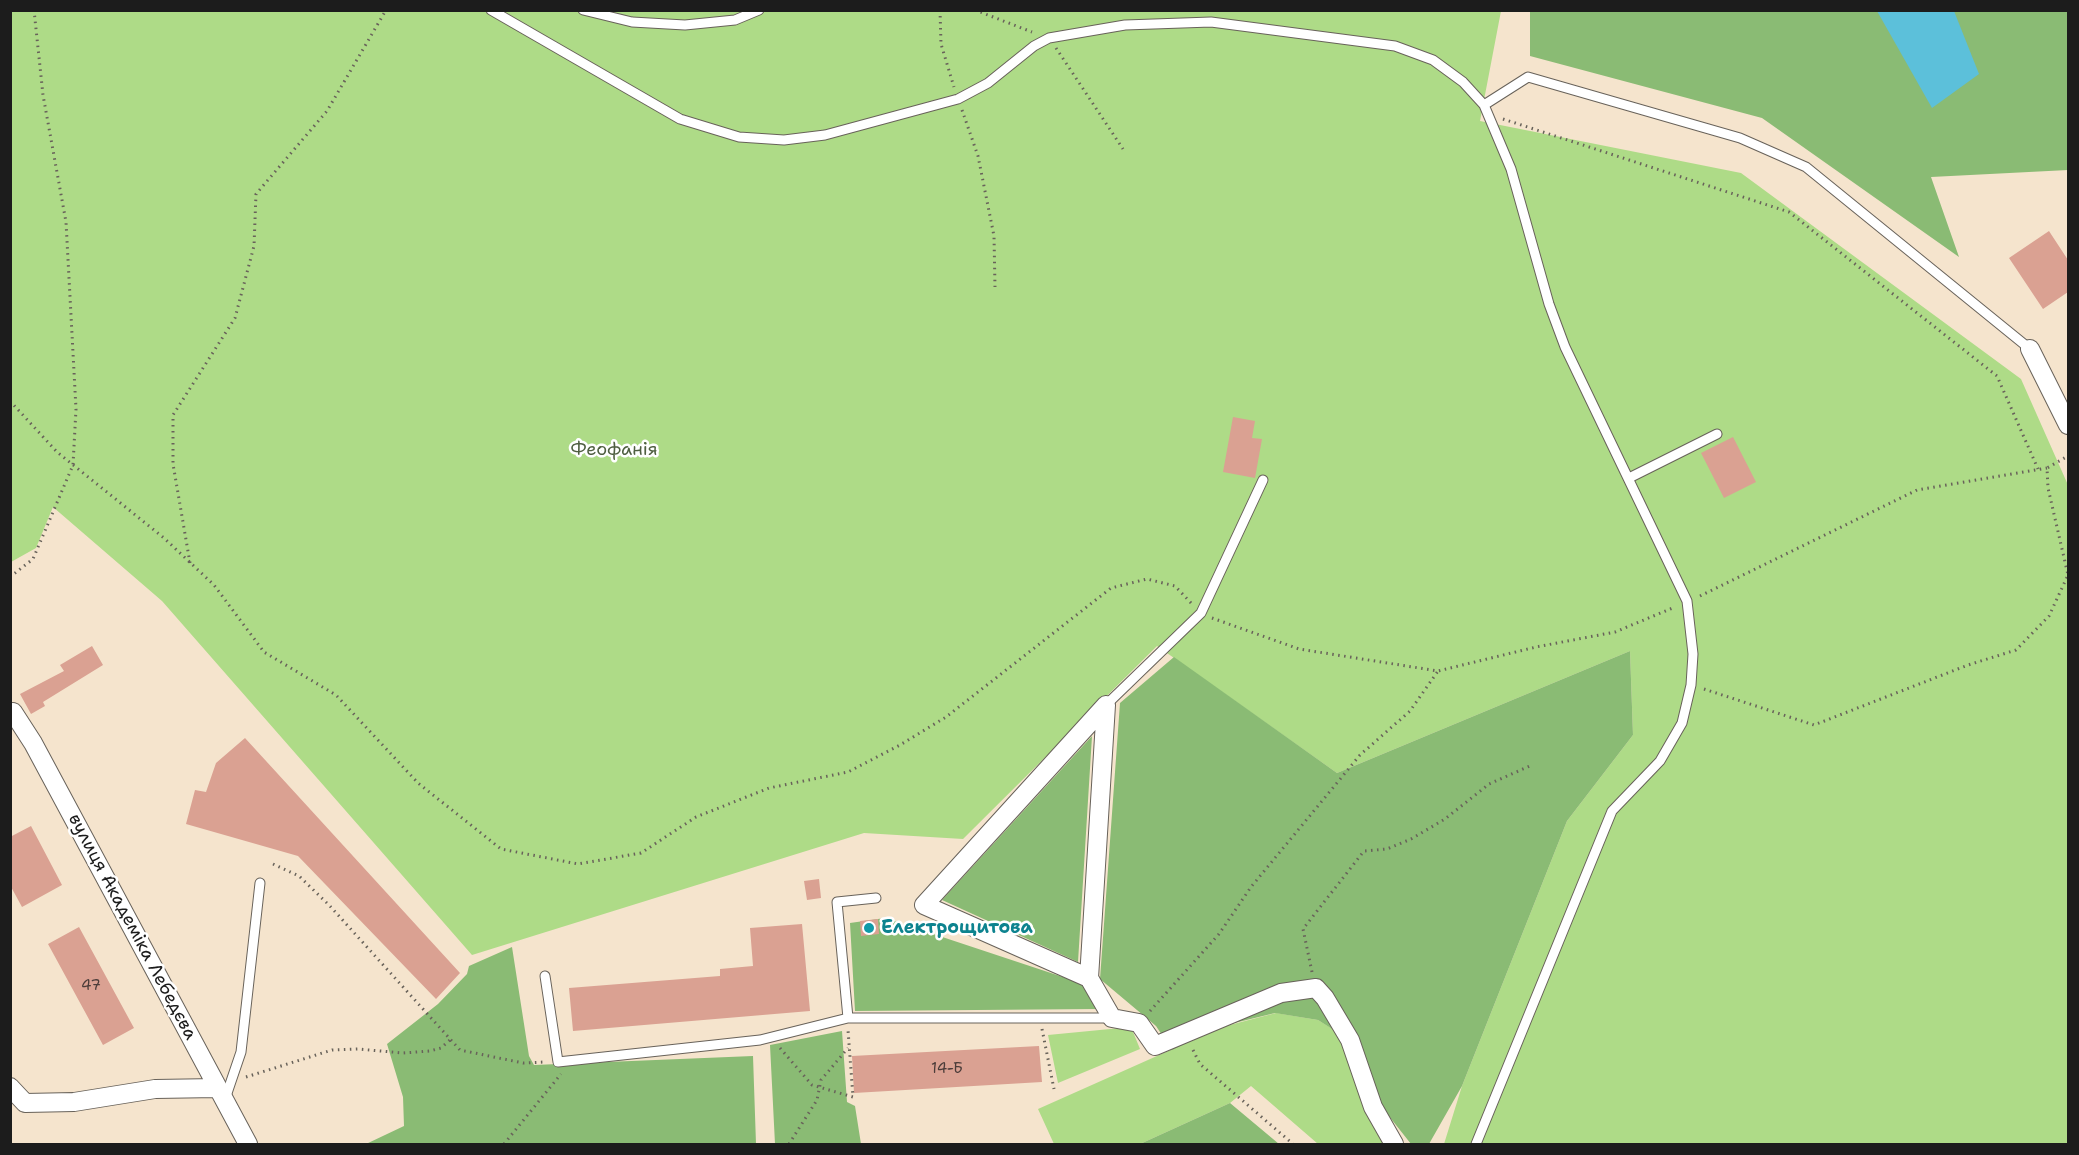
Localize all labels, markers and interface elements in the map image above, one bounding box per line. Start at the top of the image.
park label: Феофанія [570,439,658,461]
street label: вулиця Академіка Лебедєва [63,810,201,1044]
place label: Електрощитова [881,917,1033,939]
marker: Електрощитова [862,921,876,935]
house number: 47 [81,977,101,995]
house number: 14-Б [931,1060,963,1078]

